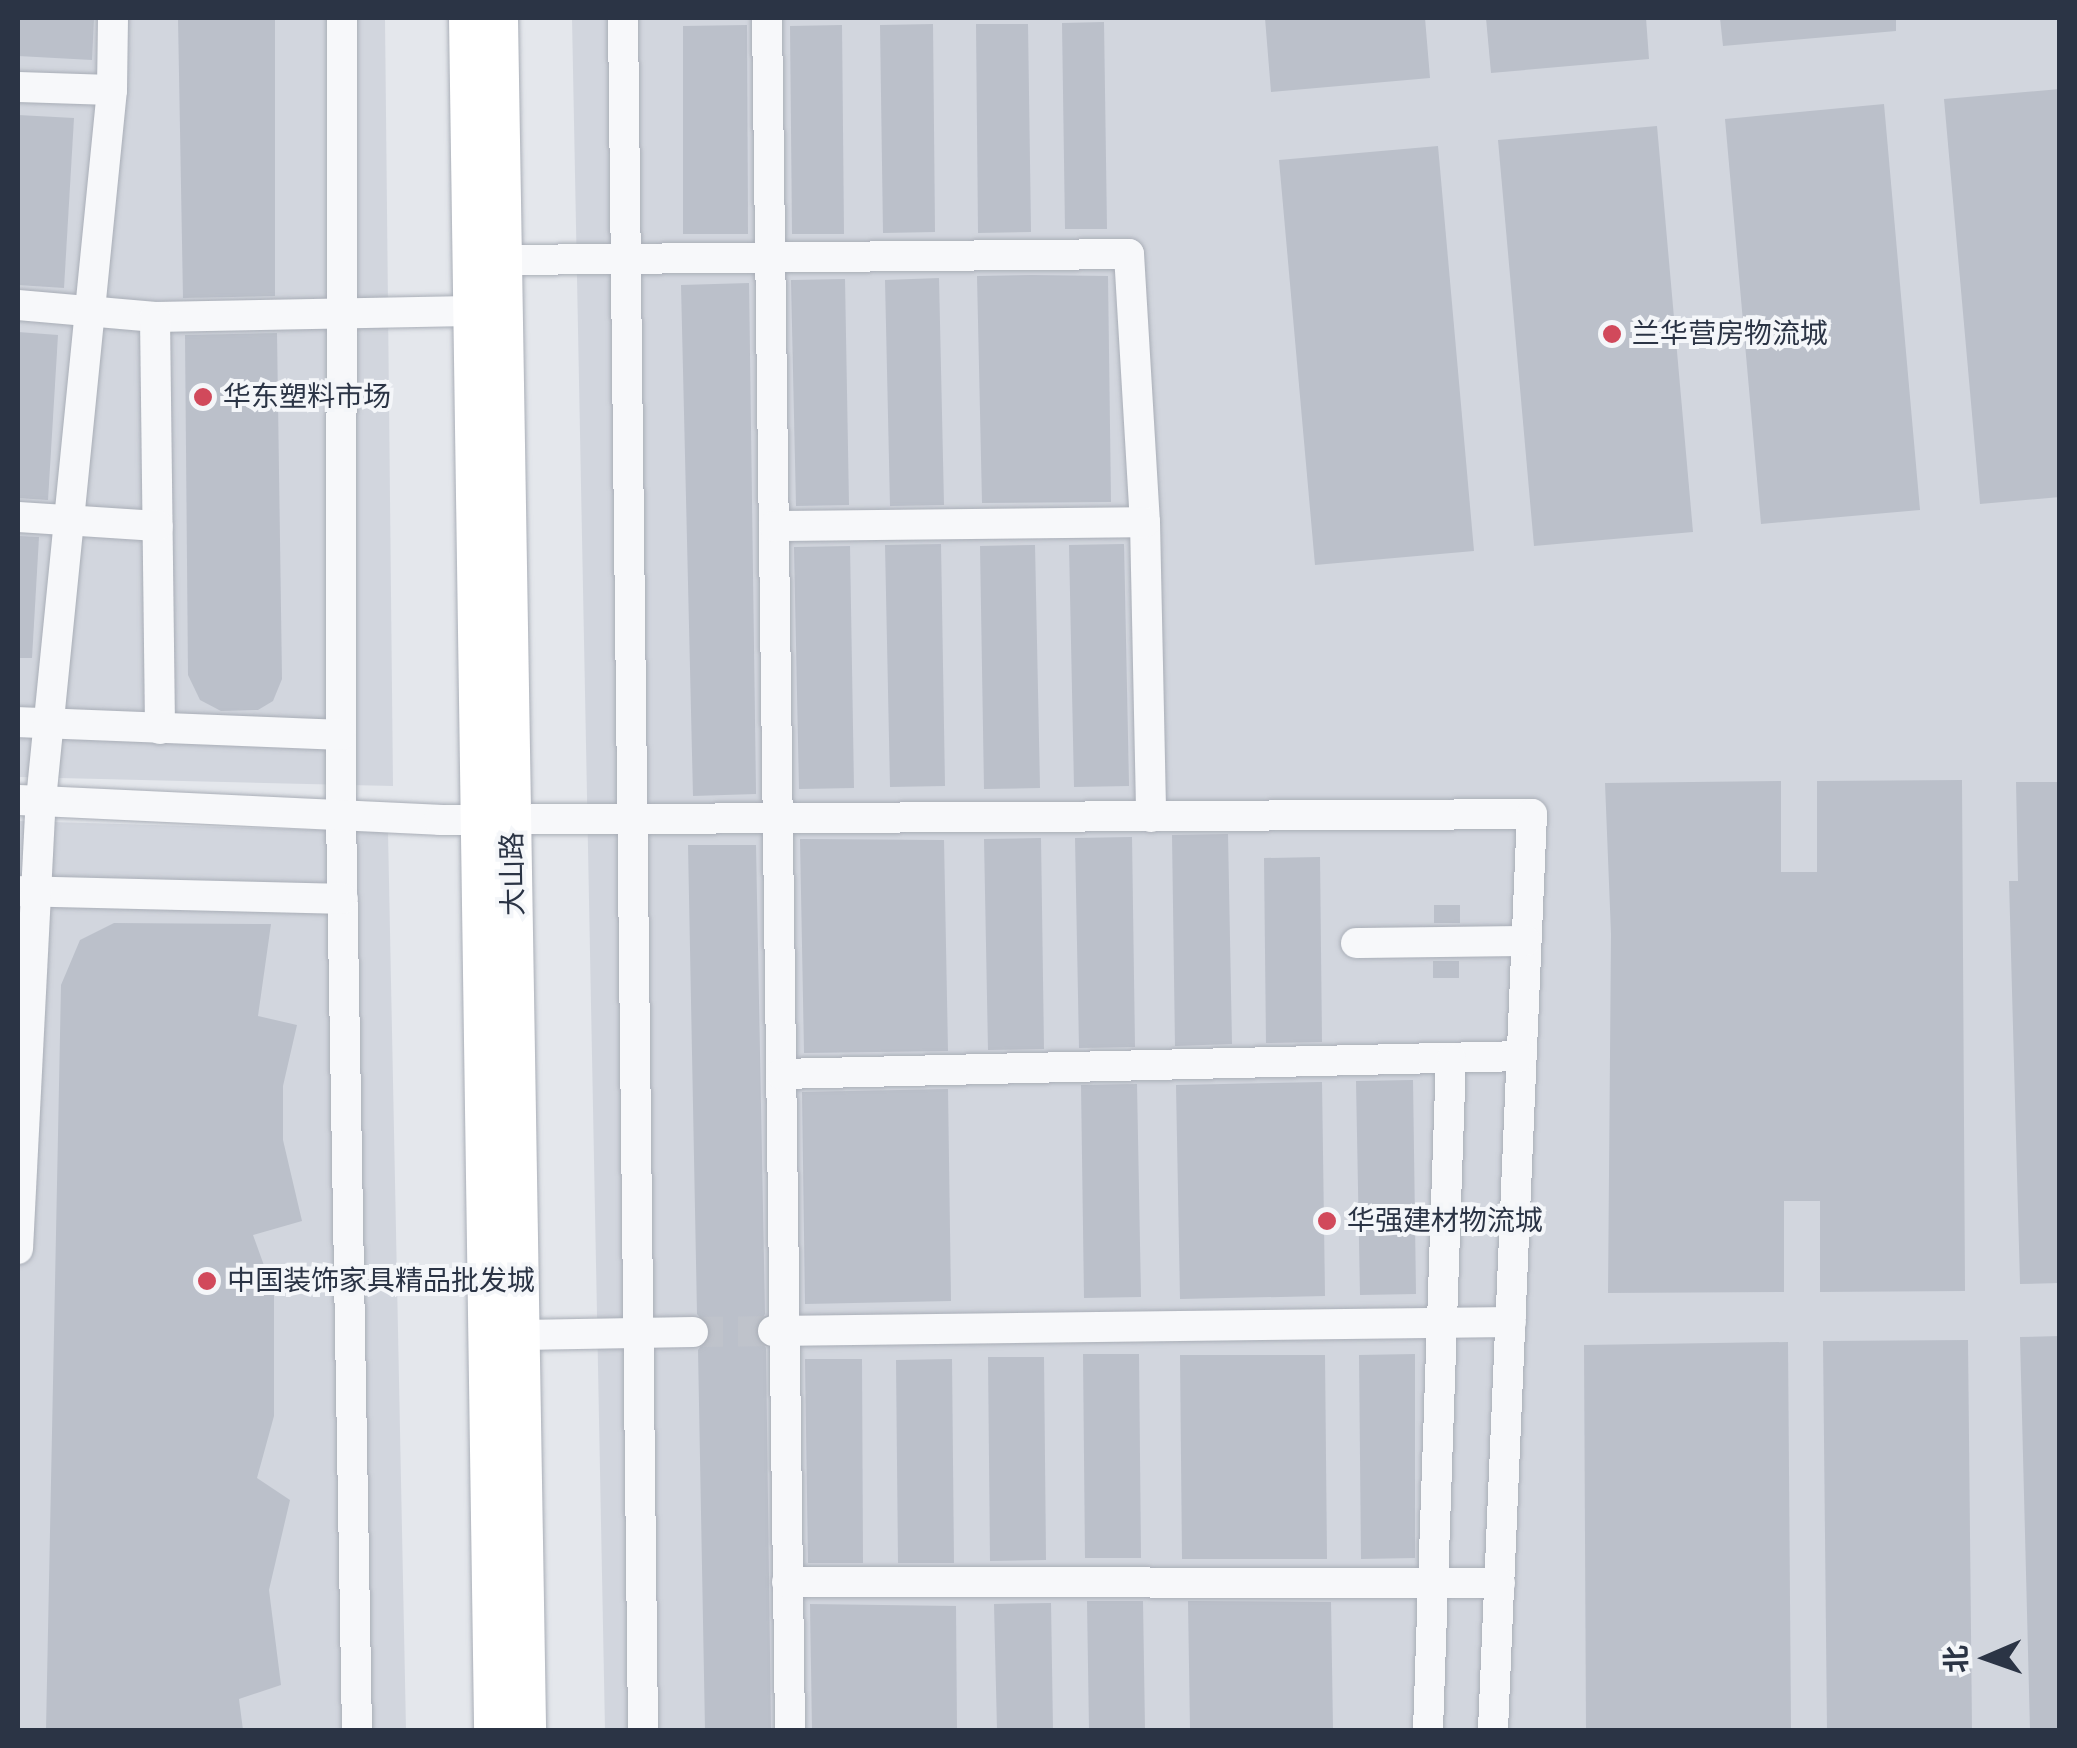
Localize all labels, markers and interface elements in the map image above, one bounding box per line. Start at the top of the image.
place label: 兰华营房物流城 [1632,317,1828,351]
marker: 兰华营房物流城 [1601,323,1623,345]
place label: 华东塑料市场 [223,380,391,414]
marker: 华东塑料市场 [192,386,214,408]
street label: 大山路 [495,832,531,916]
place label: 华强建材物流城 [1347,1204,1543,1238]
marker: 华强建材物流城 [1316,1210,1338,1232]
place label: 中国装饰家具精品批发城 [227,1264,535,1298]
marker: 中国装饰家具精品批发城 [196,1270,218,1292]
north arrow [1937,1608,2037,1708]
text: 北 [1940,1644,1973,1674]

